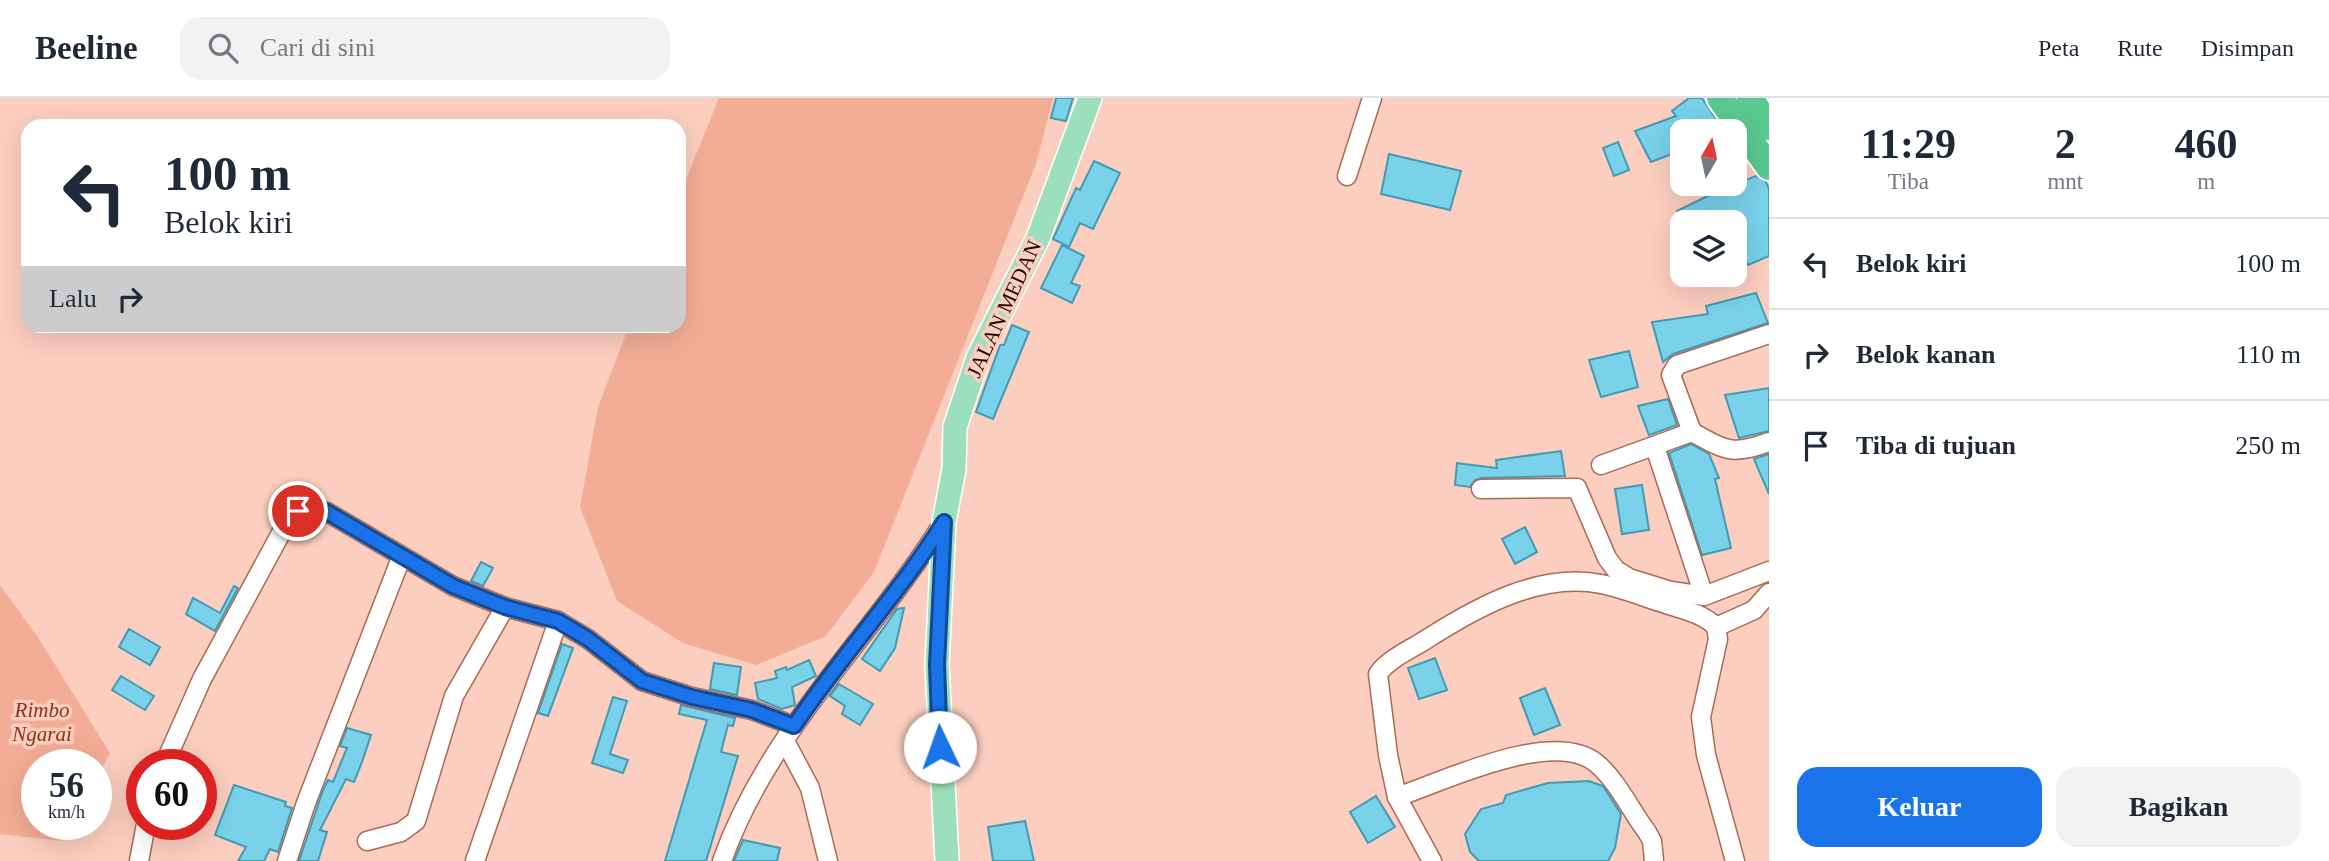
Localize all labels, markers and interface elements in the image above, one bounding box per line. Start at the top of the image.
search box [180,17,670,80]
icon: search [204,29,242,67]
text: Beeline [35,30,138,66]
text: Cari di sini [260,33,375,62]
text: Peta [2038,35,2079,61]
text: Rute [2117,35,2163,61]
text: Disimpan [2201,35,2294,61]
north arrow [1670,119,1746,196]
map controls [1670,119,1747,287]
text: 11:29 [1860,121,1956,167]
text: 2 [2055,121,2076,167]
text: 460 [2175,121,2238,167]
text: 100 m [164,146,291,201]
icon: left [49,147,140,238]
text: Tiba [1888,169,1929,194]
text: mnt [2047,169,2083,194]
text: m [2197,169,2215,194]
text: Belok kiri [164,204,293,240]
button: layers [1670,210,1747,287]
street label: JALAN MEDAN [962,237,1046,381]
icon: left [1797,245,1835,283]
text: Belok kiri [1856,249,1967,278]
text: 100 m [2235,249,2301,278]
icon: right [111,280,149,318]
text: Lalu [49,284,97,313]
icon: right [1797,336,1835,374]
text: Belok kanan [1856,340,1995,369]
text: 110 m [2236,340,2301,369]
icon: arrive [1797,427,1835,465]
text: Tiba di tujuan [1856,431,2016,460]
text: 250 m [2235,431,2301,460]
pin [268,481,328,541]
icon: arrive [279,492,317,530]
park label: Rimbo Ngarai [11,698,72,746]
position arrow [903,710,977,784]
speed limit sign: 60 [126,749,217,840]
text: 56 [49,766,84,805]
button: Keluar [1797,767,2042,847]
button: Bagikan [2056,767,2301,847]
text: km/h [48,802,85,822]

